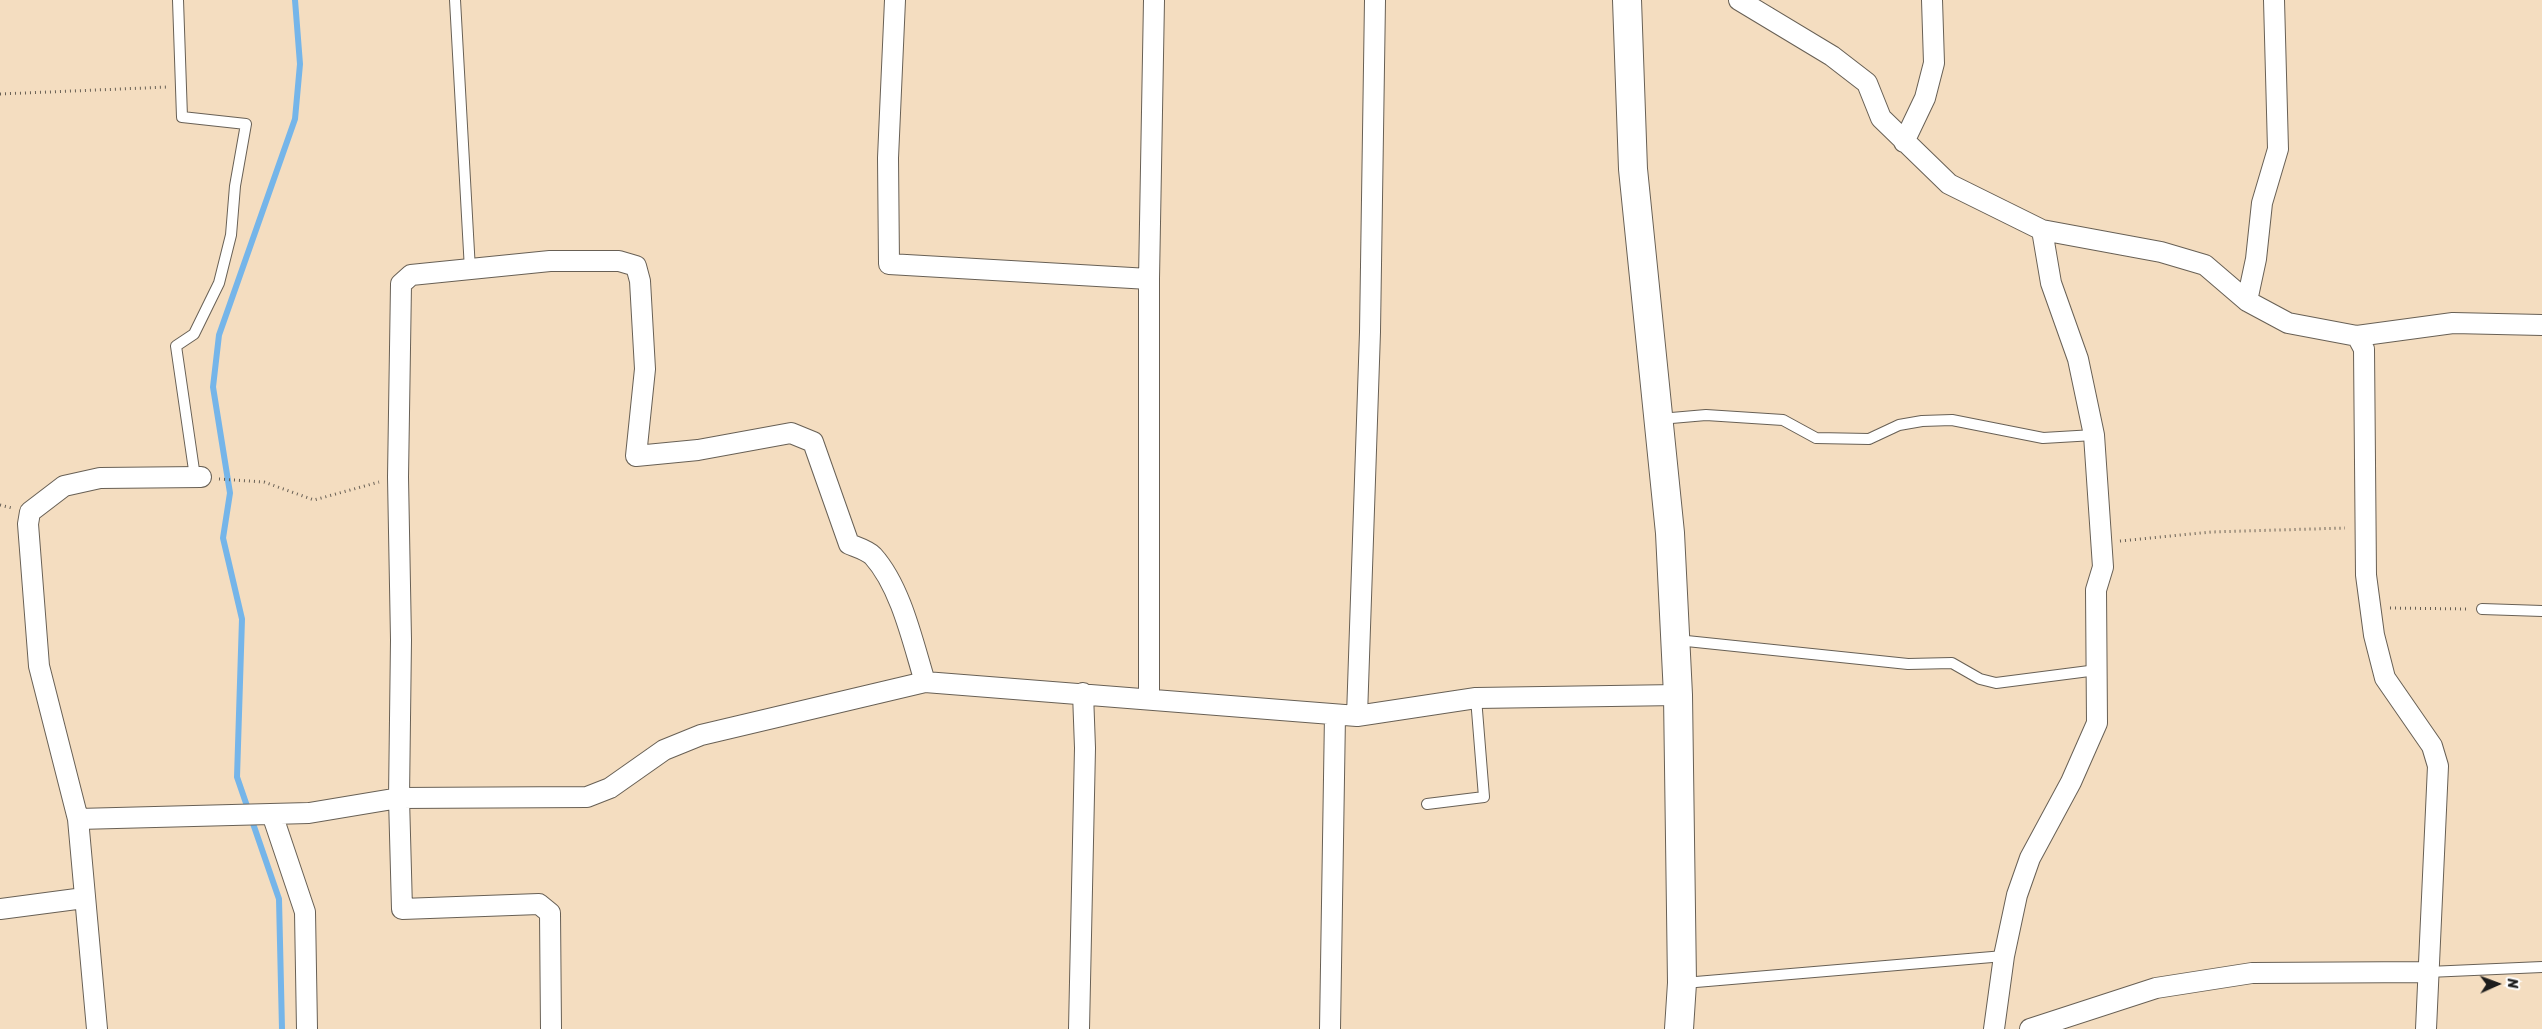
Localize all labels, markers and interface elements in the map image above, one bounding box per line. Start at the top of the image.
north arrow [2472,959,2522,1009]
text: N [2500,978,2525,989]

